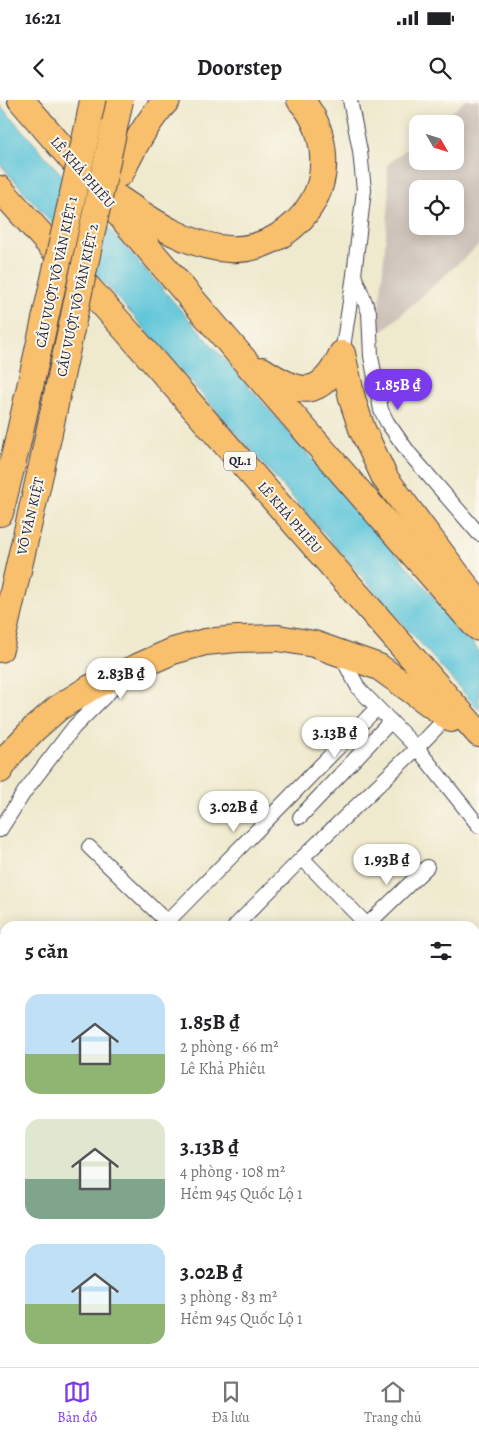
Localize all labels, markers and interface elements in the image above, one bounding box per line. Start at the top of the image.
text: 16:21 [25,5,61,31]
text: Doorstep [197,53,282,83]
icon: back [25,54,53,82]
icon: search [426,54,454,82]
north arrow [409,115,464,170]
map controls [409,115,464,235]
street label: LÊ KHẢ PHIÊU [46,132,119,213]
button: locate [409,180,464,235]
street label: CẦU VƯỢT VÕ VĂN KIỆT 1 [31,194,82,350]
street label: CẦU VƯỢT VÕ VĂN KIỆT 2 [52,221,103,378]
pin: 1.85B ₫ [352,368,444,411]
text: 1.85B ₫ [375,374,421,396]
road number: QL.1 [224,452,256,471]
street label: VÕ VĂN KIỆT [12,475,49,558]
street label: LÊ KHẢ PHIÊU [253,477,326,558]
pin: 2.83B ₫ [75,658,167,700]
text: 2.83B ₫ [97,663,145,685]
pin: 3.13B ₫ [289,716,381,759]
text: 3.13B ₫ [313,722,357,744]
pin: 3.02B ₫ [188,790,280,833]
text: 3.02B ₫ [210,796,258,818]
pin: 1.93B ₫ [341,844,433,886]
text: 1.93B ₫ [364,849,410,871]
text: 5 căn [25,937,68,965]
icon: filters [427,937,455,965]
text: 1.85B ₫ [180,1008,240,1036]
icon: home [65,1014,125,1074]
text: 2 phòng · 66 m² [180,1036,279,1058]
text: Lê Khả Phiêu [180,1058,265,1080]
text: 3.13B ₫ [180,1133,239,1161]
icon: home [65,1139,125,1199]
text: 4 phòng · 108 m² [180,1161,285,1183]
text: Hẻm 945 Quốc Lộ 1 [180,1183,302,1205]
text: 3.02B ₫ [180,1258,243,1286]
icon: home [65,1264,125,1324]
text: 3 phòng · 83 m² [180,1286,277,1308]
text: Hẻm 945 Quốc Lộ 1 [180,1308,302,1330]
tab: Bản đồ [57,1378,97,1427]
tab: Đã lưu [212,1378,250,1427]
tab: Trang chủ [364,1378,422,1427]

